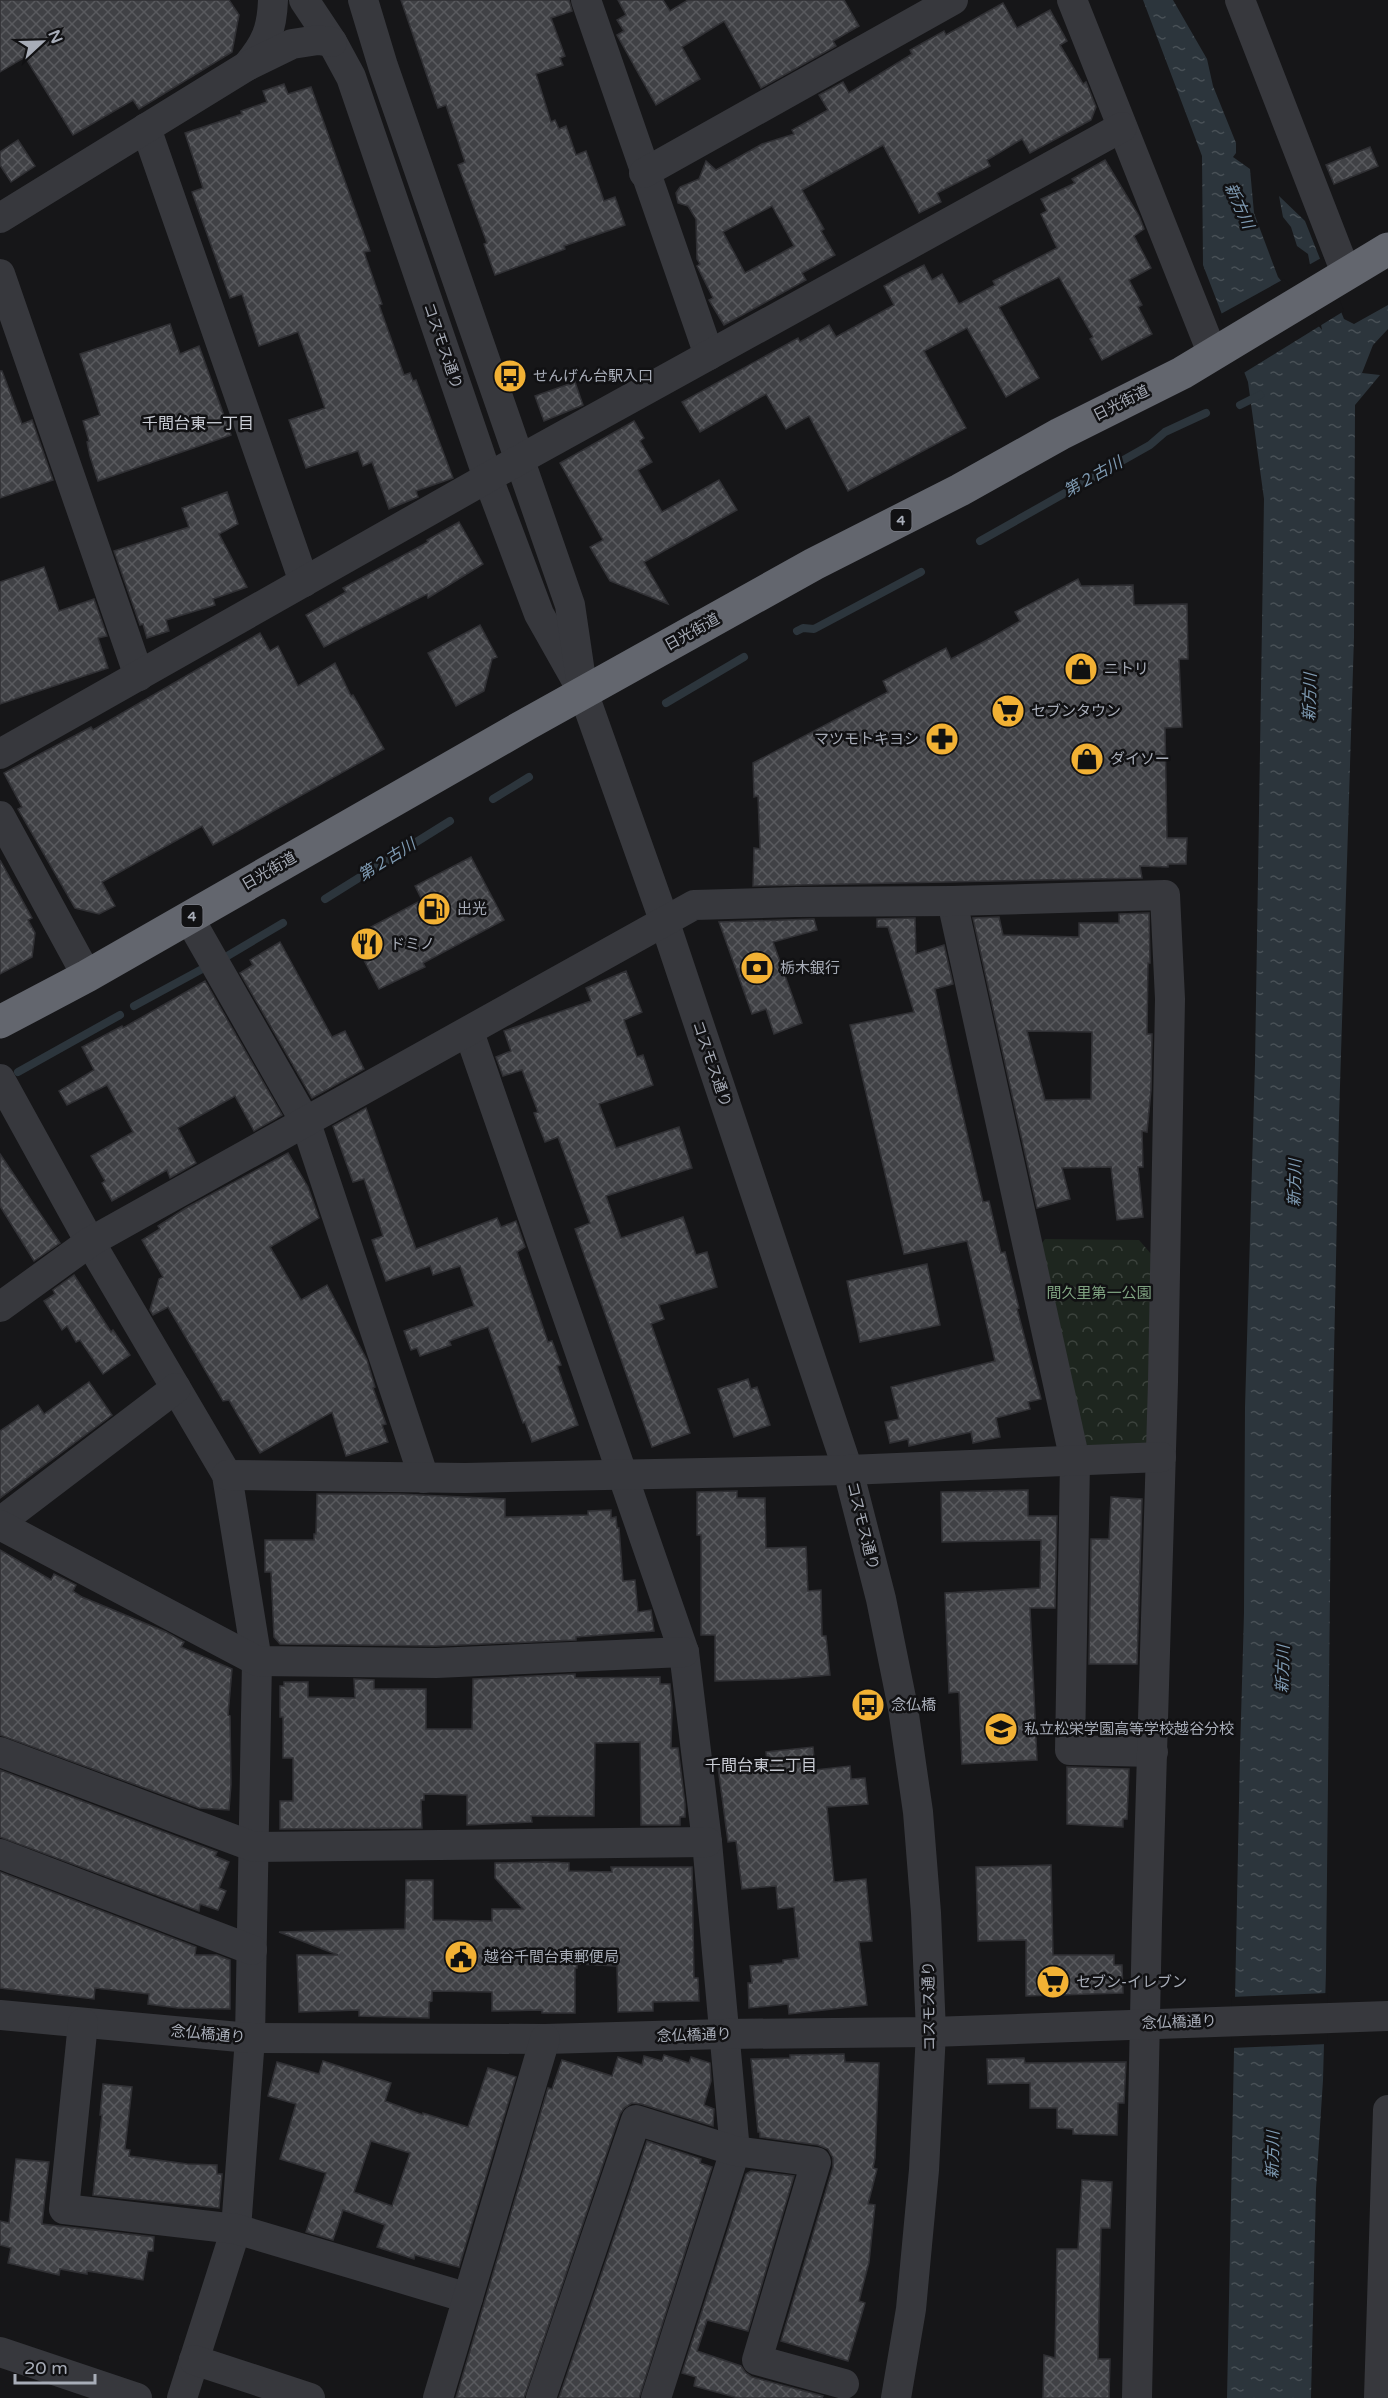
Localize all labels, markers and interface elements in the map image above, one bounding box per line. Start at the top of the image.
north arrow [12,12,72,72]
text: N [43,27,67,46]
water label: 新方川 [1220,180,1259,234]
street label: コスモス通り [420,301,466,391]
bus stop icon: せんげん台駅入口 [492,358,528,394]
place label: せんげん台駅入口 [533,367,653,385]
street label: 日光街道 [1090,381,1152,425]
district label: 千間台東一丁目 [142,414,254,434]
water label: 第２古川 [1060,452,1128,501]
road number: 4 [890,509,912,531]
street label: 日光街道 [661,610,723,654]
shop icon: ニトリ [1063,651,1099,687]
place label: ニトリ [1104,660,1149,678]
water label: 新方川 [1299,671,1321,721]
supermarket icon: セブンタウン [990,693,1026,729]
place label: セブンタウン [1031,702,1121,720]
pharmacy icon: マツモトキヨシ [924,721,960,757]
place label: マツモトキヨシ [814,730,919,748]
shop icon: ダイソー [1069,741,1105,777]
place label: ダイソー [1110,750,1170,768]
water label: 第２古川 [355,834,421,885]
street label: 日光街道 [239,848,299,894]
fuel station icon: 出光 [416,891,452,927]
place label: 出光 [457,900,487,918]
road number: 4 [182,905,202,927]
restaurant icon: ドミノ [349,926,385,962]
place label: ドミノ [390,935,435,953]
bank icon: 栃木銀行 [739,950,775,986]
place label: 栃木銀行 [780,959,840,977]
street label: コスモス通り [689,1019,735,1109]
water label: 新方川 [1285,1157,1305,1207]
park label: 間久里第一公園 [1046,1284,1152,1302]
street label: コスモス通り [843,1480,883,1572]
water label: 新方川 [1272,1643,1294,1693]
bus stop icon: 念仏橋 [850,1687,886,1723]
place label: 念仏橋 [891,1696,936,1714]
school or university icon: 私立松栄学園高等学校越谷分校 [983,1711,1019,1747]
place label: 私立松栄学園高等学校越谷分校 [1024,1720,1234,1738]
district label: 千間台東二丁目 [705,1756,817,1776]
public building icon: 越谷千間台東郵便局 [443,1939,479,1975]
place label: 越谷千間台東郵便局 [483,1948,619,1966]
street label: コスモス通り [919,1961,939,2051]
supermarket icon: セブン-イレブン [1035,1964,1071,2000]
place label: セブン-イレブン [1076,1973,1187,1991]
street label: 念仏橋通り [1141,2012,1217,2032]
street label: 念仏橋通り [170,2022,246,2046]
street label: 念仏橋通り [656,2025,732,2045]
water label: 新方川 [1263,2129,1283,2179]
scale bar [15,2347,94,2385]
text: 20 m [24,2357,68,2379]

